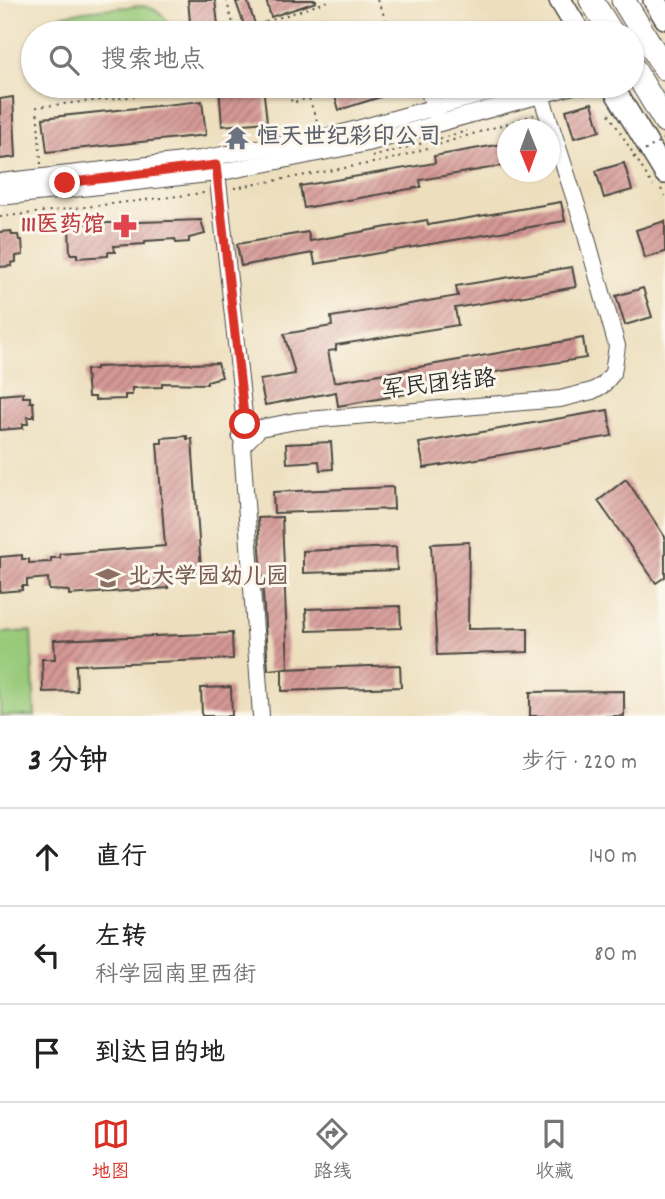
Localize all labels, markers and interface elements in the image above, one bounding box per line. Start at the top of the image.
search box [21,21,644,98]
icon: search [45,41,83,79]
text: 搜索地点 [101,43,205,80]
north arrow [497,119,560,182]
place label: 恒天世纪彩印公司 [257,122,441,155]
temple icon: 恒天世纪彩印公司 [223,124,251,152]
route end [49,167,80,198]
place label: 111医药馆 [21,210,105,243]
pharmacy icon: 111医药馆 [111,212,139,240]
street label: 军民团结路 [380,364,498,408]
route start [229,408,260,439]
place label: 北大学园幼儿园 [128,562,289,595]
school or university icon: 北大学园幼儿园 [94,564,122,592]
text: 3 分钟 [28,742,108,785]
text: 步行 · 220 m [521,747,637,780]
icon: ahead [28,838,66,876]
text: 直行 [95,840,147,877]
text: 140 m [589,841,637,874]
text: 左转 [95,920,147,957]
icon: left [28,936,66,974]
text: 80 m [594,939,637,972]
text: 科学园南里西街 [95,960,256,993]
icon: arrive [28,1034,66,1072]
text: 到达目的地 [95,1036,225,1073]
tab: 地图 [92,1115,130,1187]
tab: 路线 [313,1115,351,1187]
tab: 收藏 [535,1115,573,1187]

